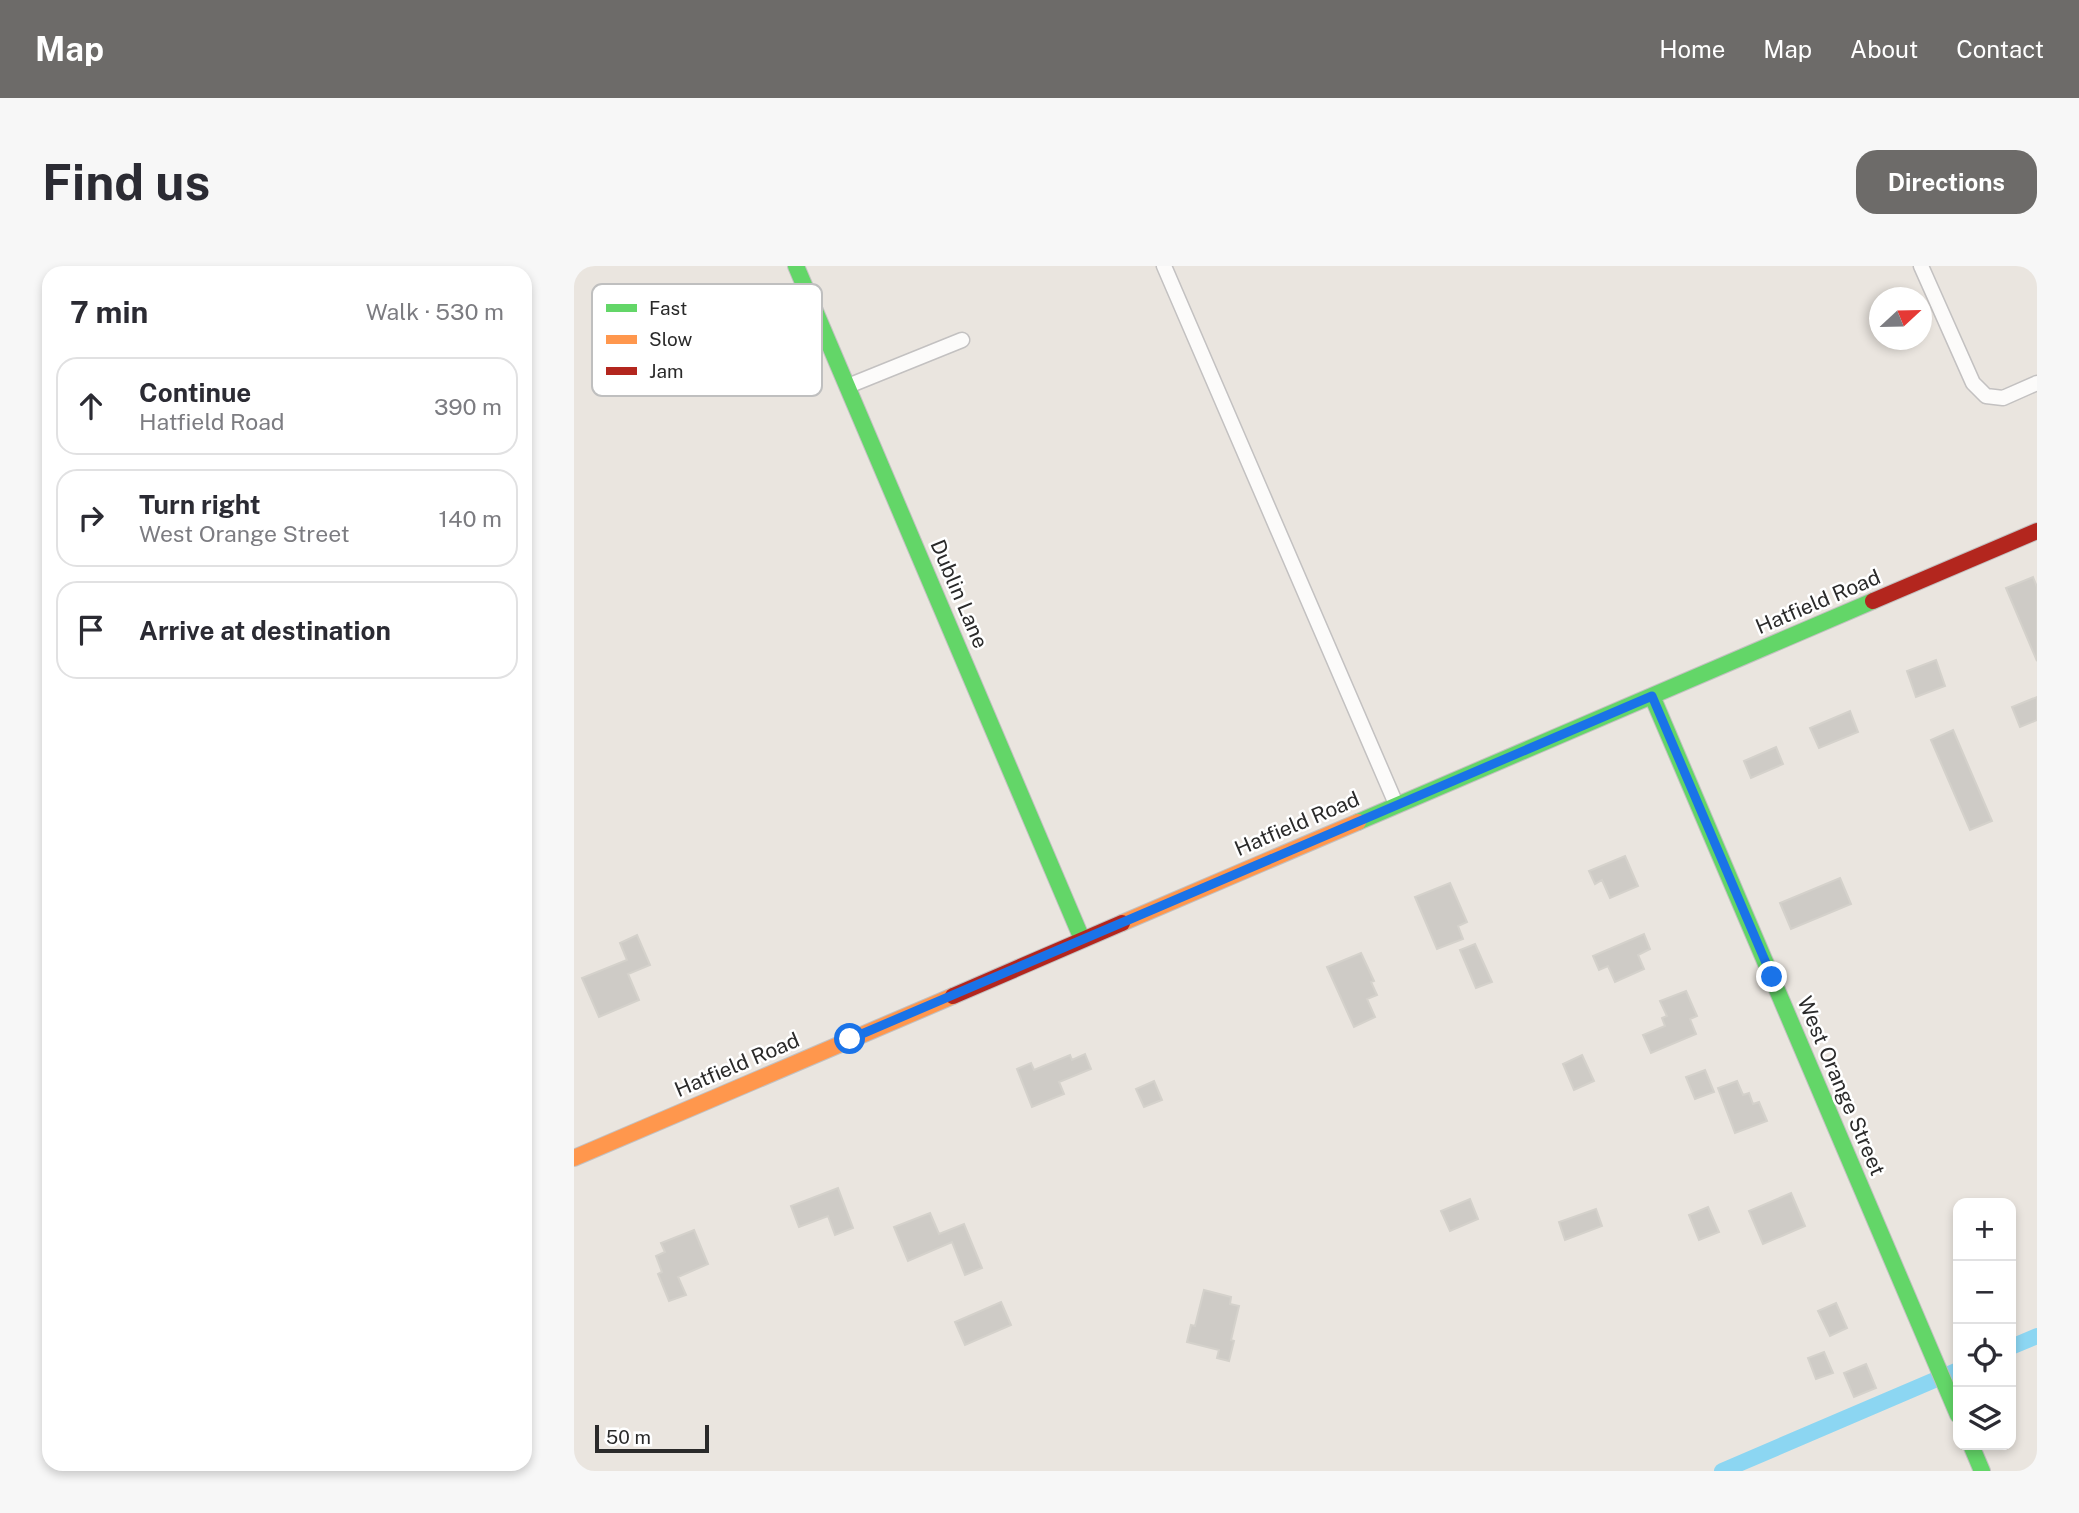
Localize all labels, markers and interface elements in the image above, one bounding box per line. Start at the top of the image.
text: Map [35,30,104,68]
text: Home [1659,35,1725,63]
text: Map [1763,35,1812,63]
text: About [1850,35,1918,63]
text: Contact [1956,35,2044,63]
button: Directions [1856,150,2037,214]
text: Find us [42,153,210,211]
legend [592,284,822,396]
north arrow [1869,287,1932,350]
text: 7 min [70,294,148,330]
text: Fast [649,297,687,319]
text: Walk · 530 m [366,298,504,325]
text: Slow [649,328,693,350]
text: Jam [649,360,683,382]
text: Continue [139,377,251,408]
icon: ahead [72,387,110,425]
text: 390 m [434,393,502,420]
text: Hatfield Road [139,408,285,435]
text: Turn right [139,489,261,520]
icon: right [72,499,110,537]
text: 140 m [439,505,502,532]
text: West Orange Street [139,520,350,547]
street label: Dublin Lane [925,536,994,652]
street label: Hatfield Road [1752,564,1884,639]
icon: arrive [72,611,110,649]
text: Arrive at destination [139,615,391,646]
street label: Hatfield Road [1231,786,1363,861]
route end [1756,961,1787,992]
street label: West Orange Street [1792,992,1891,1179]
route start [834,1023,865,1054]
street label: Hatfield Road [671,1027,803,1102]
map controls [1953,1198,2016,1450]
button: + [1953,1198,2016,1261]
button: − [1953,1261,2016,1324]
button: locate [1953,1324,2016,1387]
button: layers [1953,1387,2016,1450]
scale bar [595,1422,709,1454]
text: 50 m [606,1426,651,1448]

